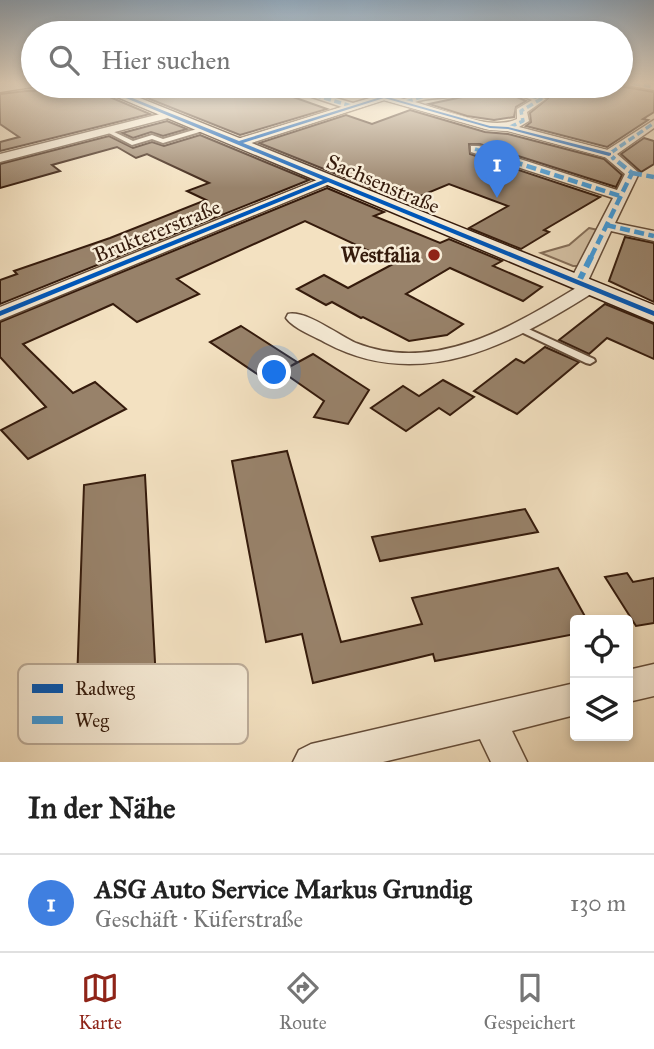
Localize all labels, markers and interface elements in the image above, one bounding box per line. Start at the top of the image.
search box [21,21,633,98]
icon: search [45,41,83,79]
text: Hier suchen [101,44,230,76]
pin: 1 [474,140,520,198]
street label: Sachsenstraße [322,148,444,220]
street label: Bruktererstraße [90,194,225,268]
place label: Westfalia [341,242,421,268]
marker: Westfalia [426,247,442,263]
your location [257,355,291,389]
map controls [570,615,633,741]
button: locate [570,615,633,678]
legend [18,664,248,744]
text: Radweg [75,677,135,701]
button: layers [570,678,633,741]
text: Weg [75,709,109,733]
text: In der Nähe [28,790,176,826]
text: ASG Auto Service Markus Grundig [95,873,472,905]
text: 1 [46,889,56,917]
text: 130 m [570,889,626,917]
text: Geschäft · Küferstraße [95,905,303,933]
tab: Karte [79,969,122,1034]
tab: Route [279,969,327,1034]
tab: Gespeichert [484,969,575,1034]

